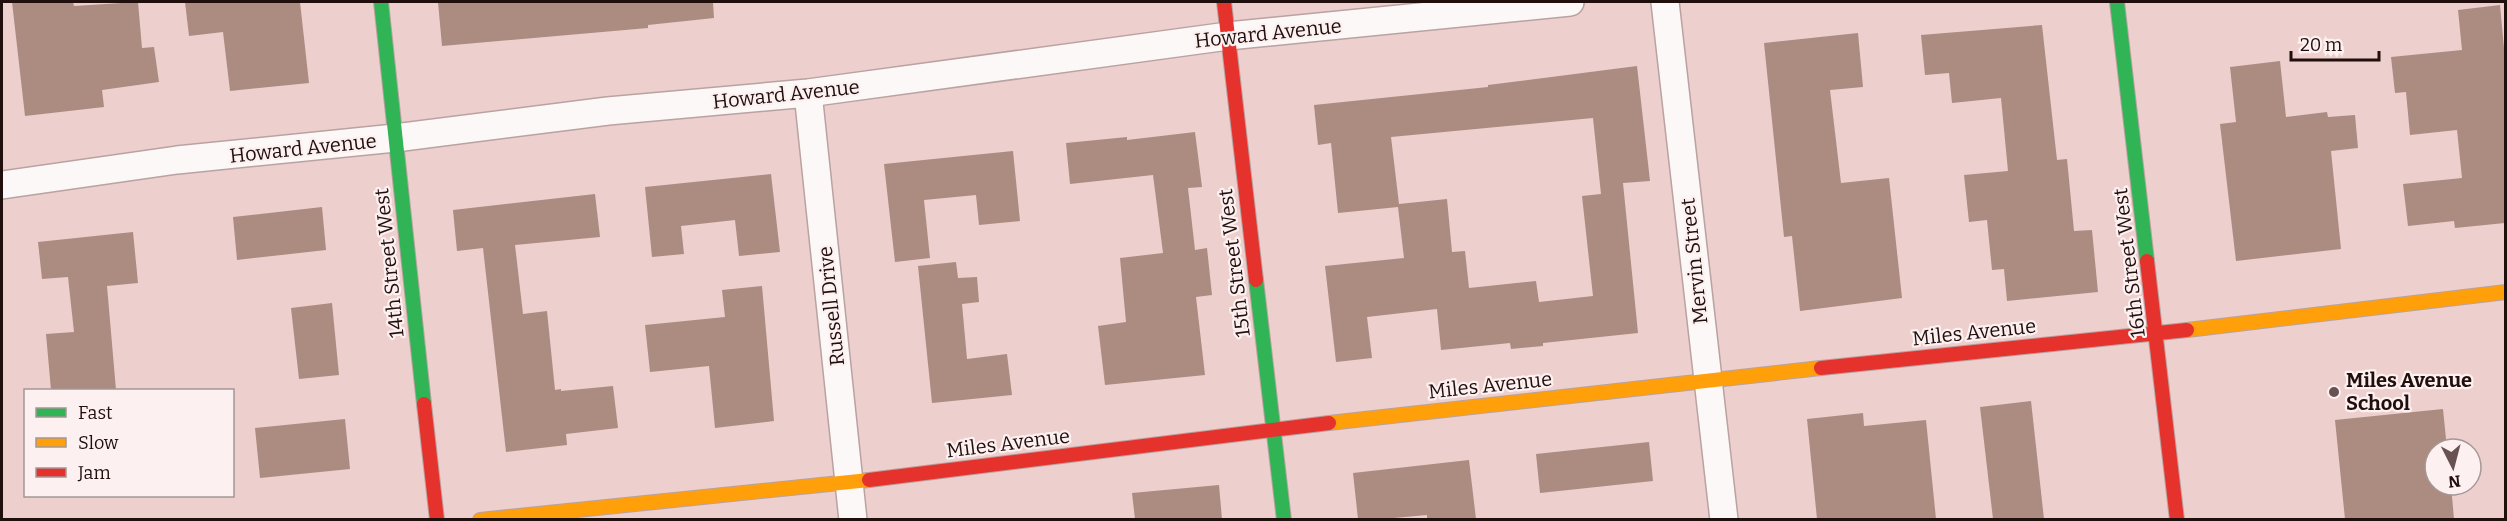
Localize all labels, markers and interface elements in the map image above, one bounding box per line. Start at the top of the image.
street label: Howard Avenue [1193,13,1343,53]
scale bar [2291,24,2380,62]
text: 20 m [2300,34,2342,56]
street label: Howard Avenue [711,74,861,114]
street label: Howard Avenue [228,128,378,168]
street label: 14th Street West [369,187,409,339]
street label: 15th Street West [1213,187,1255,339]
street label: 16th Street West [2108,187,2150,339]
street label: Mervin Street [1675,197,1713,325]
street label: Russell Drive [813,245,849,367]
street label: Miles Avenue [1911,314,2037,350]
street label: Miles Avenue [1427,367,1553,403]
place label: Miles Avenue School [2346,368,2472,415]
marker: Miles Avenue School [2327,385,2341,399]
legend [24,389,234,497]
text: Fast [78,402,113,424]
street label: Miles Avenue [945,424,1071,462]
text: Slow [78,432,119,454]
north arrow [2423,437,2483,497]
text: Jam [77,462,111,484]
text: N [2447,471,2462,492]

